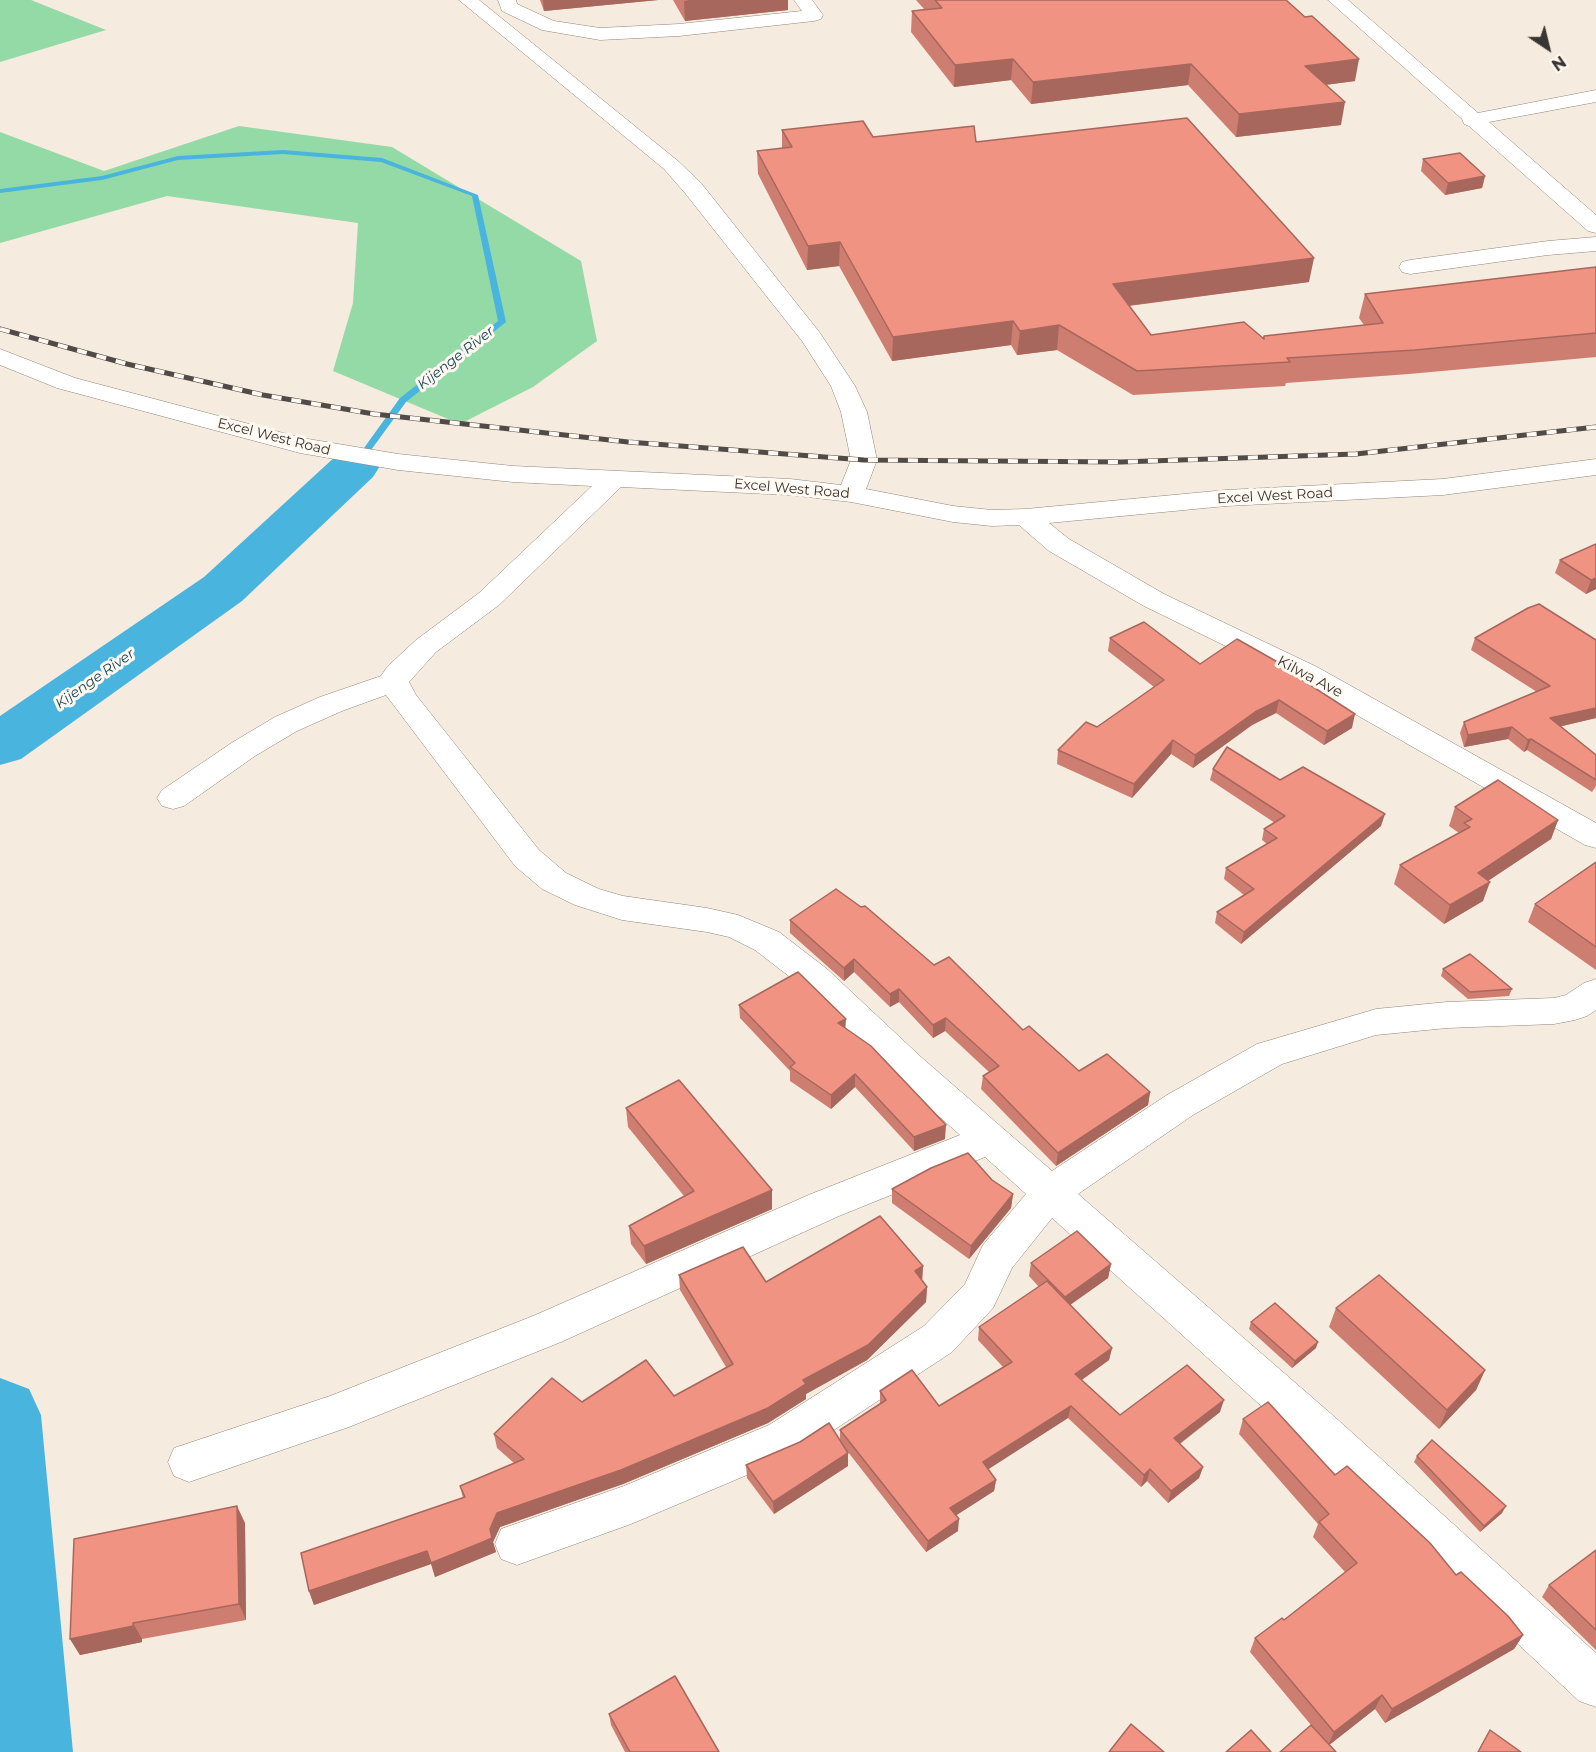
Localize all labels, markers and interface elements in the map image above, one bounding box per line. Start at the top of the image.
north arrow [1518,18,1578,78]
text: N [1548,52,1569,75]
water label: Kijenge River [414,323,498,393]
street label: Excel West Road [216,415,332,459]
street label: Excel West Road [733,476,851,502]
street label: Excel West Road [1217,485,1333,507]
water label: Kijenge River [52,646,138,712]
street label: Kilwa Ave [1274,652,1346,702]

